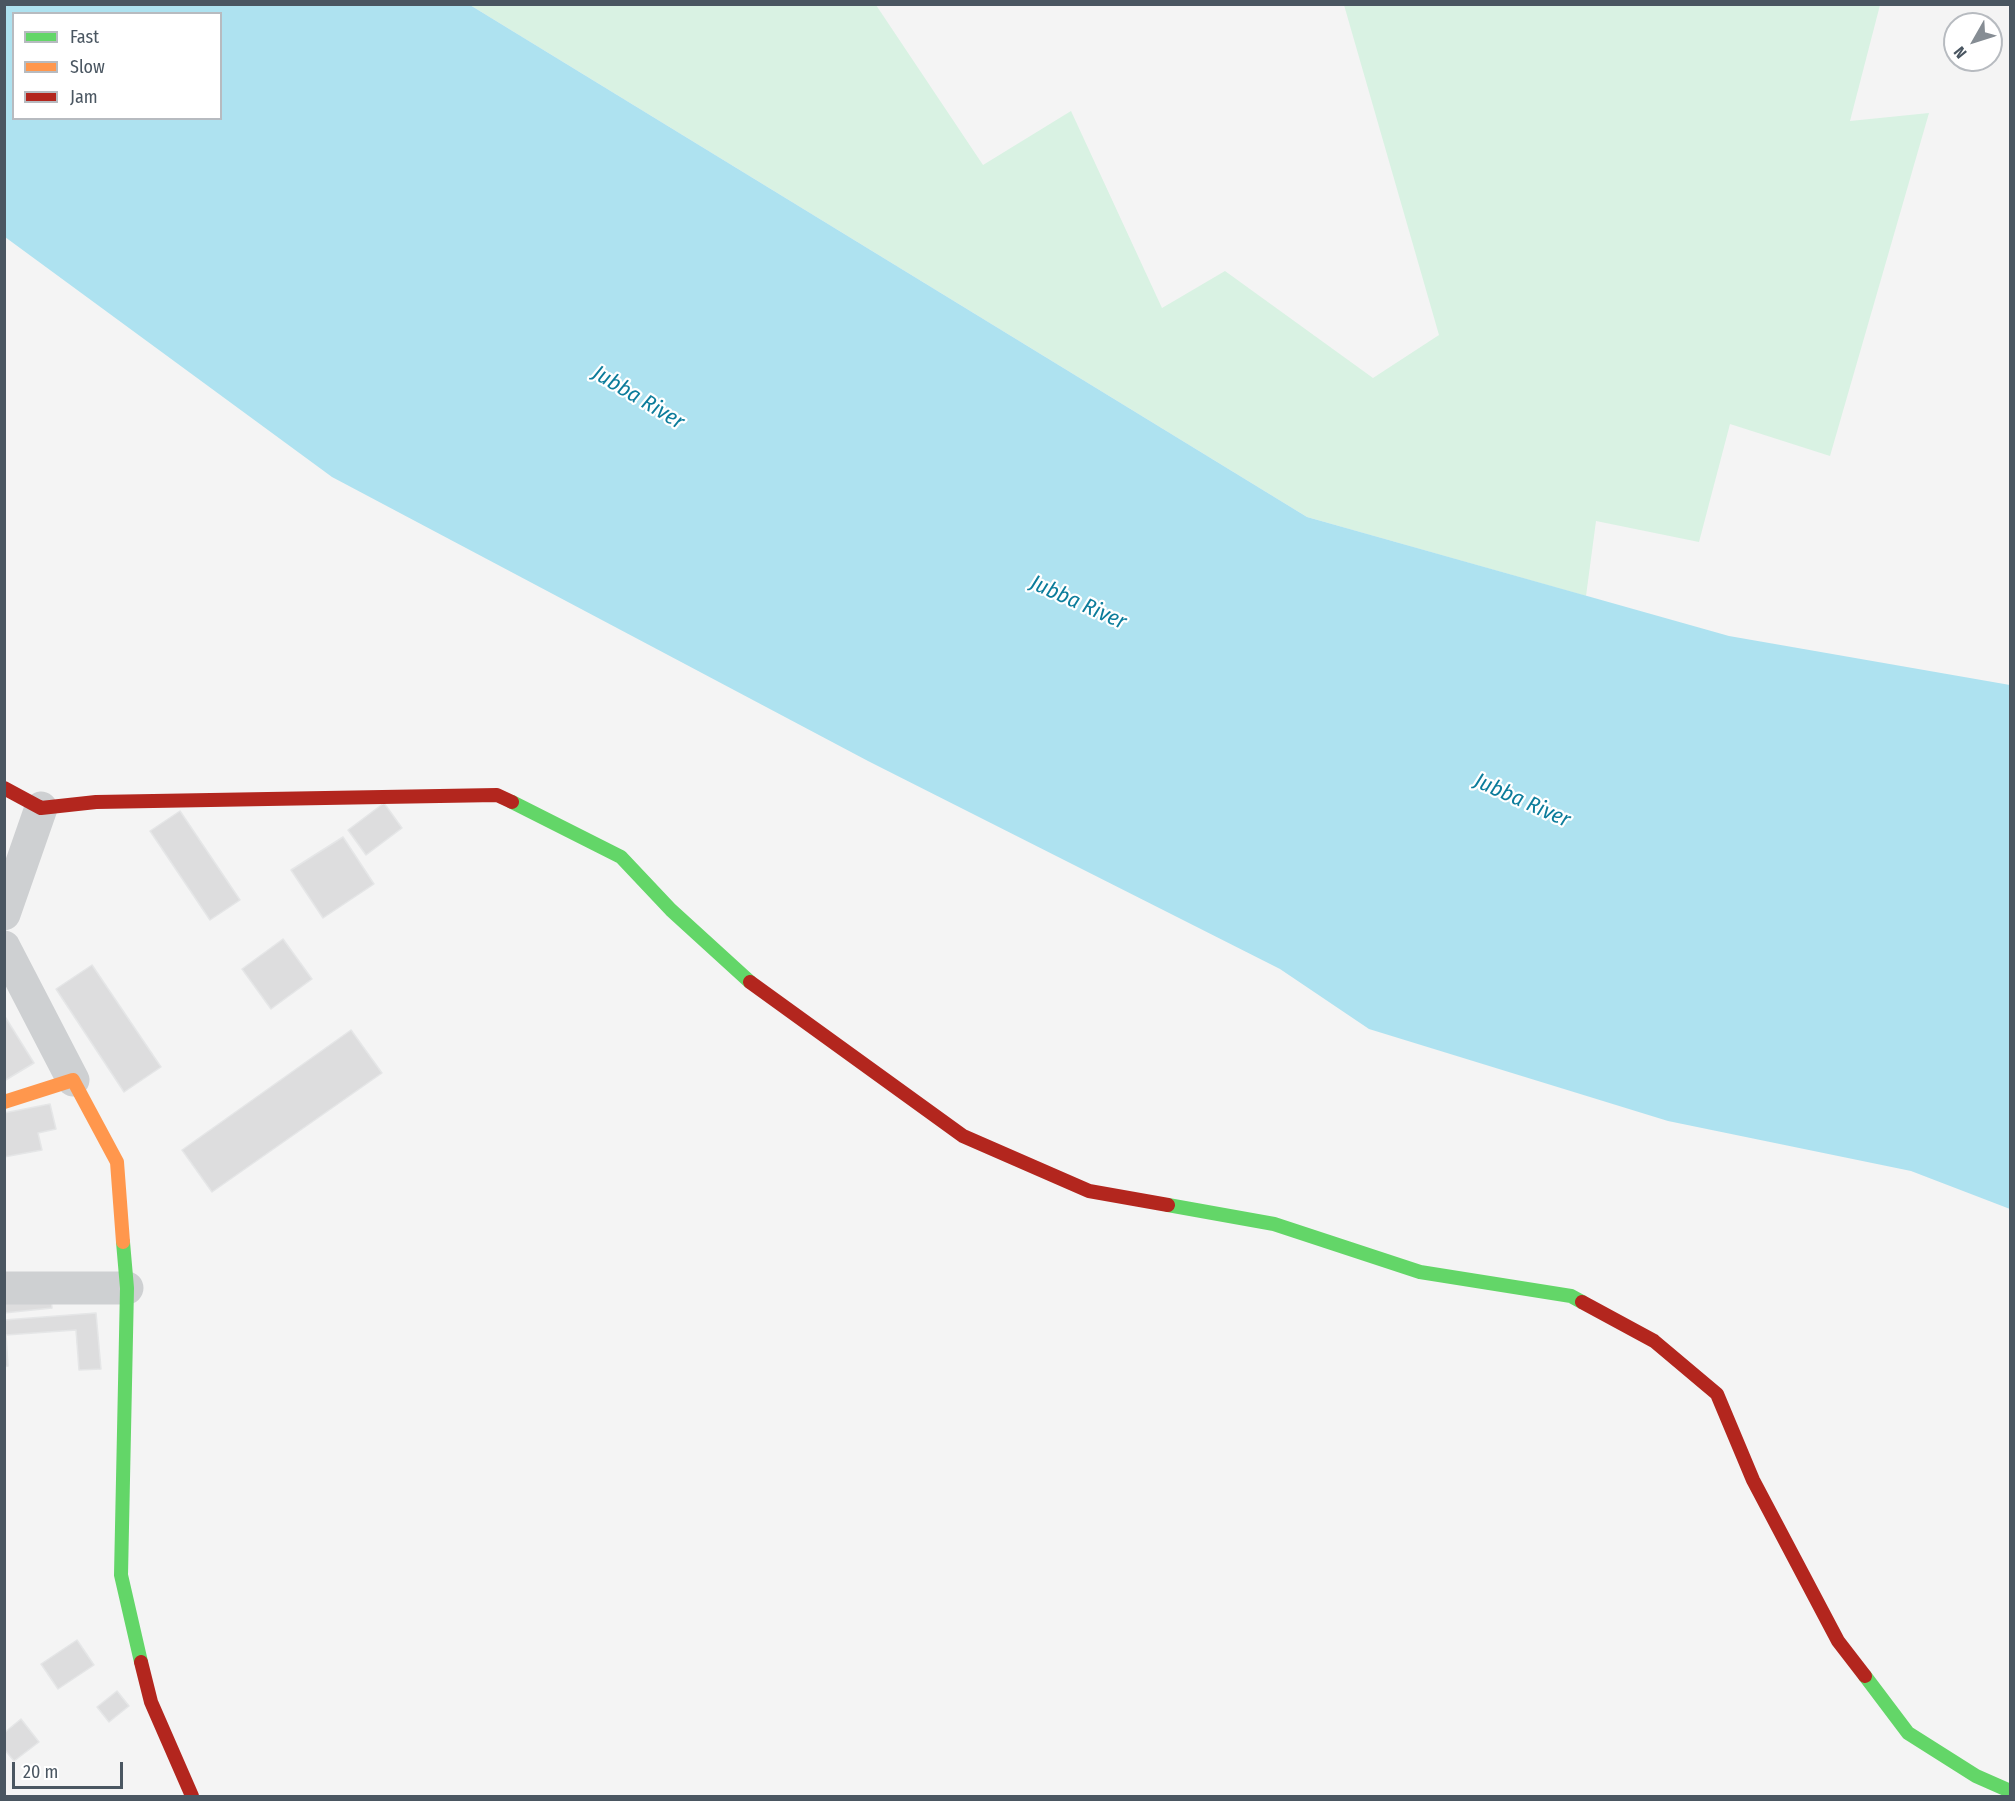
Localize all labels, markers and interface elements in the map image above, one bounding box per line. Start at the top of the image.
legend [12,12,222,120]
north arrow [1943,12,2003,72]
text: Fast [70,26,99,48]
text: N [1950,43,1971,62]
text: Slow [70,56,105,78]
text: Jam [70,86,98,108]
water label: Jubba River [587,360,689,436]
water label: Jubba River [1026,570,1130,636]
water label: Jubba River [1470,768,1574,834]
scale bar [15,1750,126,1788]
text: 20 m [23,1761,58,1783]

